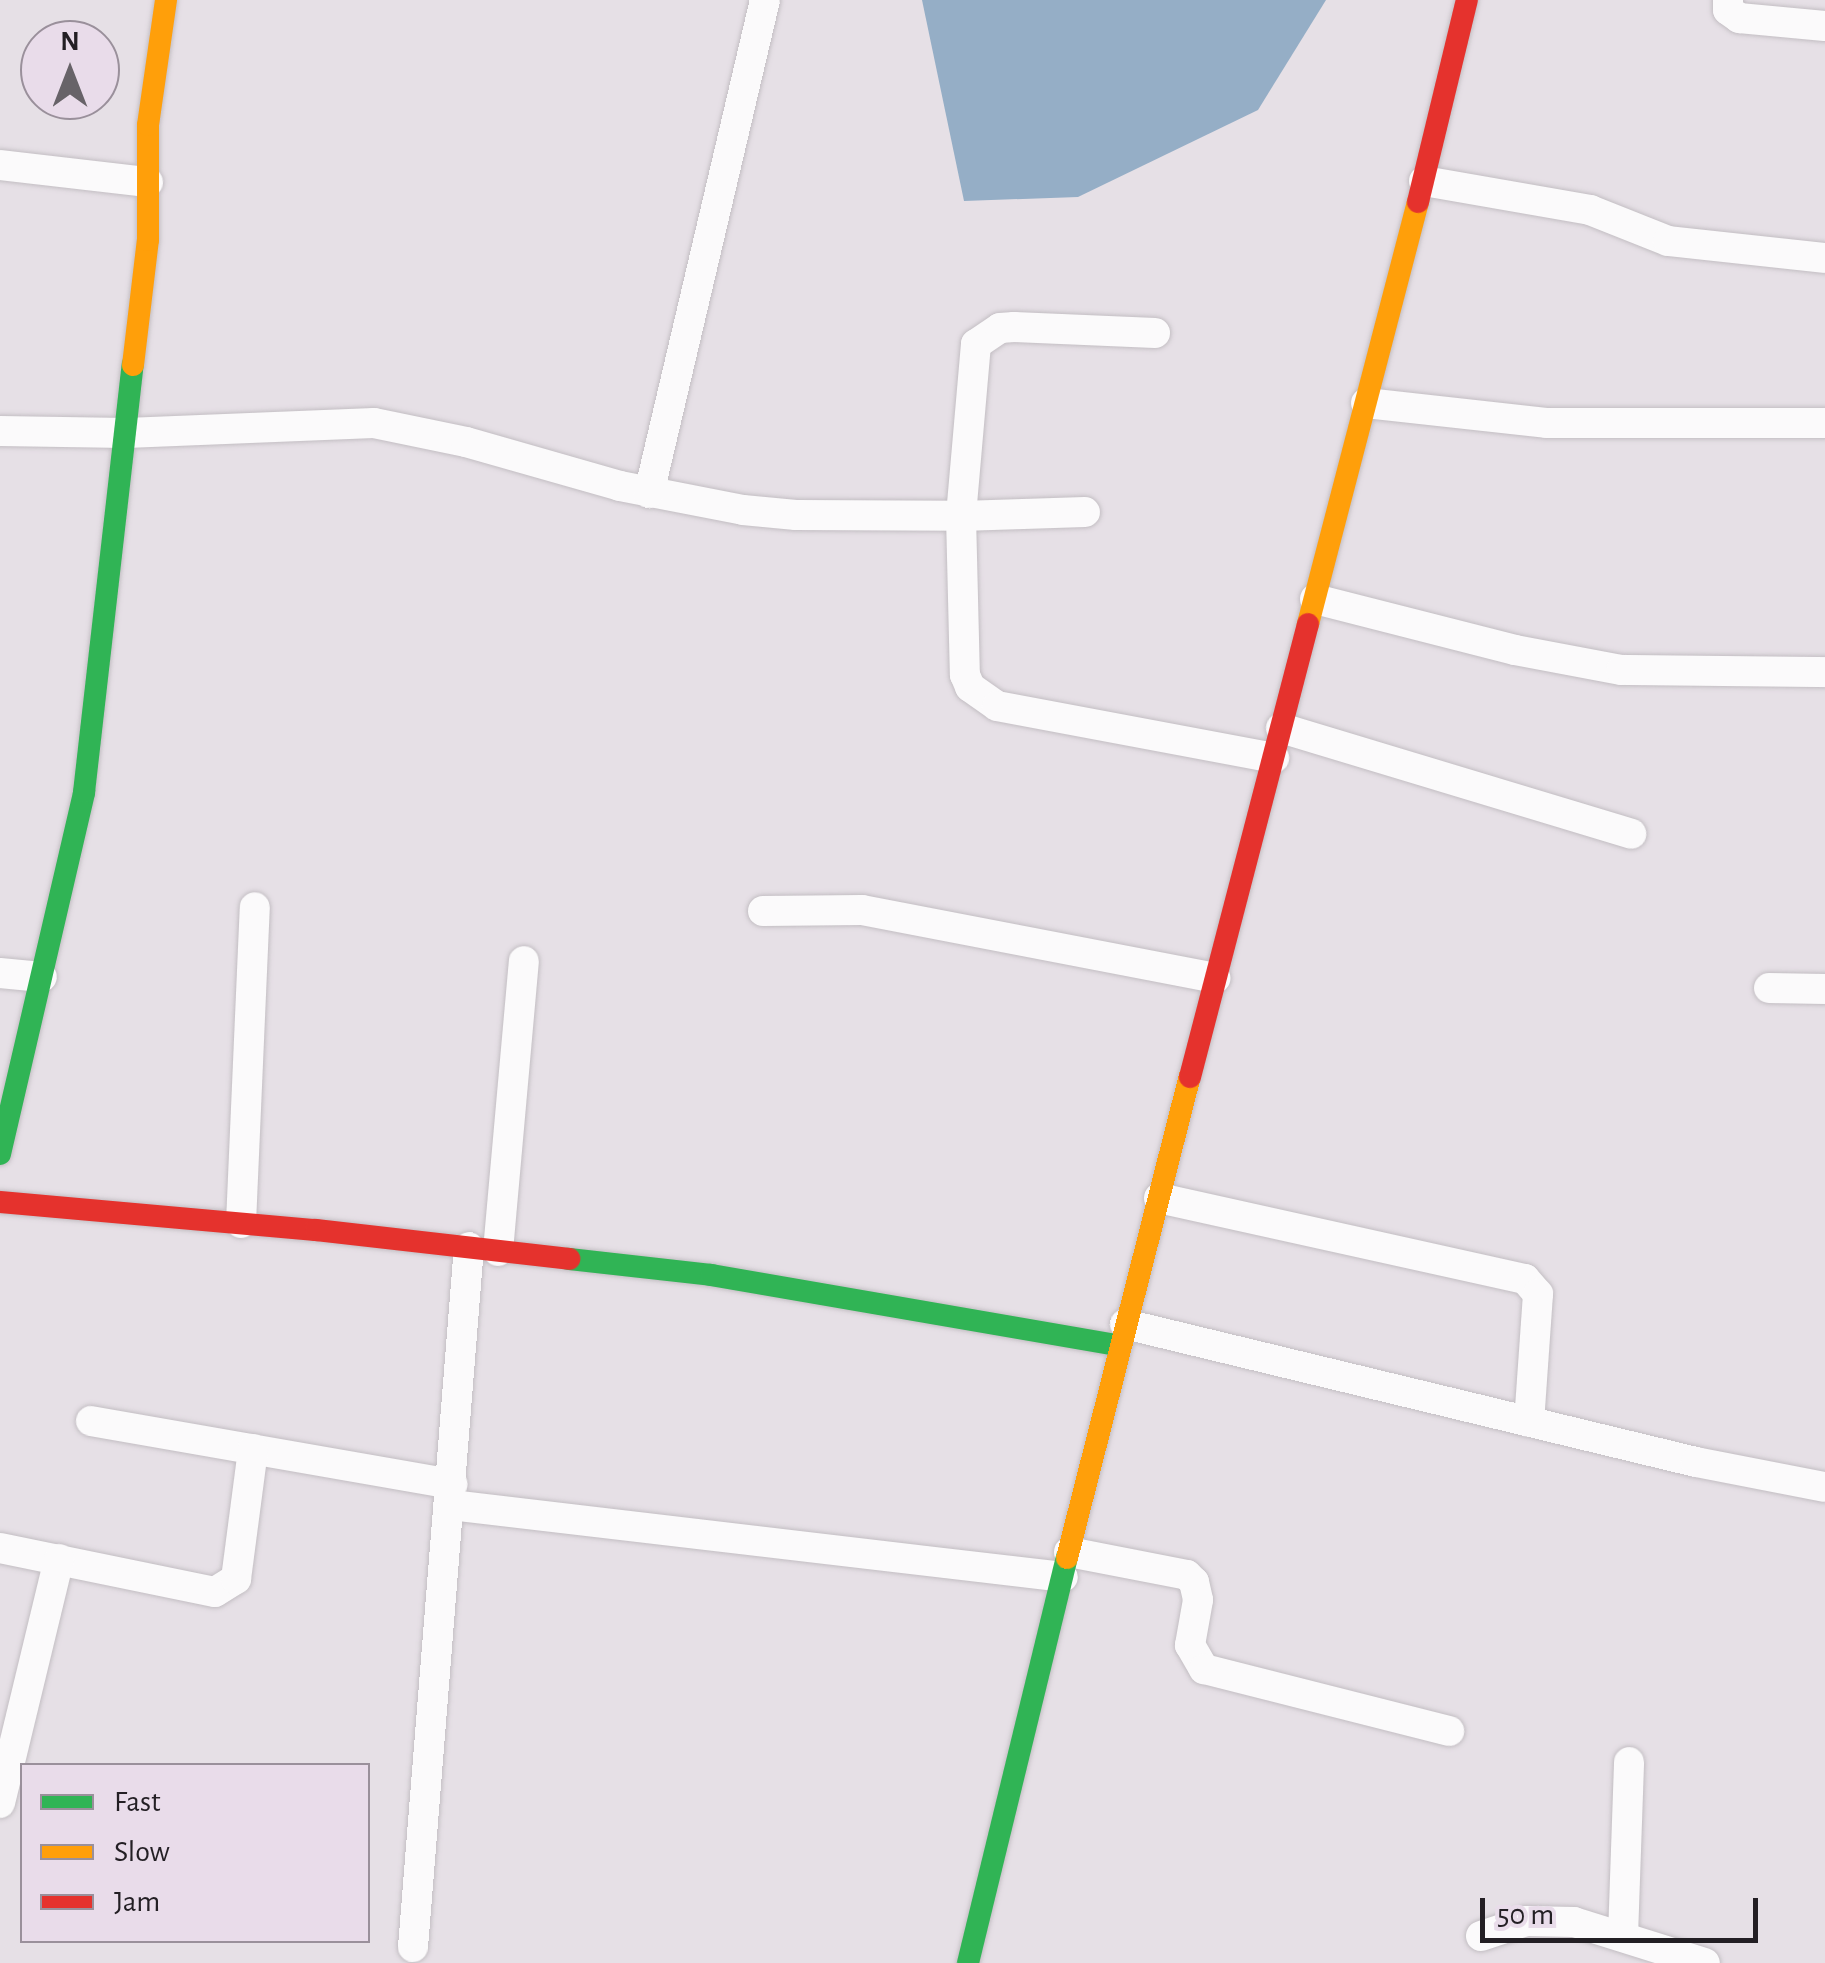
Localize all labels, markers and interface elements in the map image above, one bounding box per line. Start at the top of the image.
north arrow [20,20,120,120]
text: N [60,28,80,56]
legend [20,1763,370,1943]
text: Fast [114,1787,161,1817]
text: Slow [114,1837,170,1867]
scale bar [1485,1878,1762,1940]
text: Jam [114,1887,160,1917]
text: 50 m [1497,1900,1554,1930]

